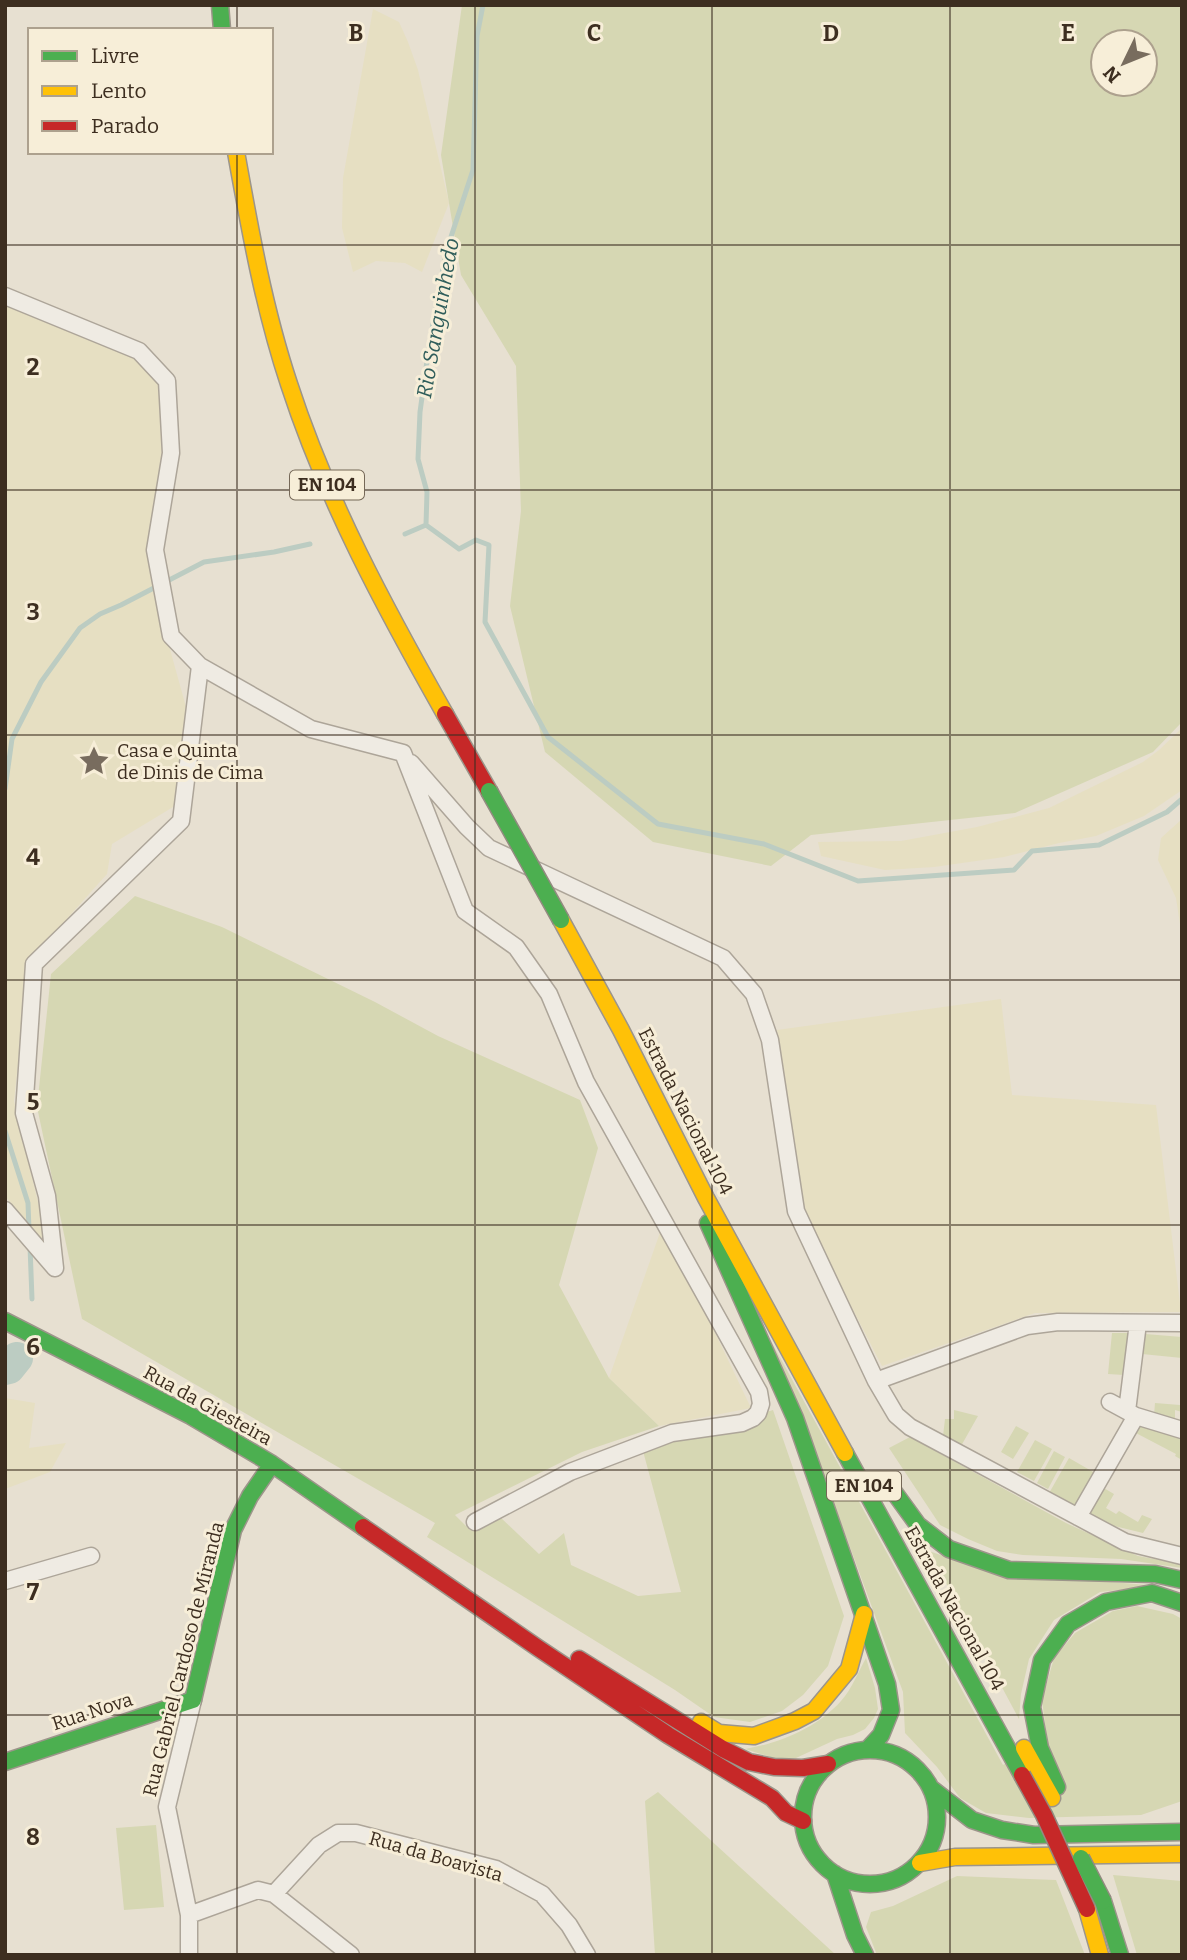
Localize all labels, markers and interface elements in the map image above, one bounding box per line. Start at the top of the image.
text: B [349,19,363,47]
text: C [587,19,601,47]
text: D [823,19,839,47]
text: E [1061,19,1075,47]
legend [28,28,273,154]
north arrow [1089,28,1159,98]
text: Livre [91,43,139,69]
text: N [1098,61,1125,87]
text: Lento [91,78,147,104]
text: Parado [91,113,159,139]
water label: Rio Sanguinhedo [411,236,465,400]
text: 2 [27,353,40,381]
road number: EN 104 [290,471,364,500]
text: 3 [26,598,40,626]
place label: Casa e Quinta de Dinis de Cima [117,739,264,784]
place icon: Casa e Quinta de Dinis de Cima [77,744,111,778]
text: 4 [26,843,40,871]
street label: Estrada Nacional 104 [633,1024,738,1199]
text: 5 [27,1088,39,1116]
text: 6 [26,1333,40,1361]
street label: Rua da Giesteira [139,1361,277,1451]
road number: EN 104 [827,1471,901,1500]
street label: Rua Gabriel Cardoso de Miranda [138,1519,229,1799]
street label: Estrada Nacional 104 [900,1522,1009,1695]
text: 7 [27,1578,40,1606]
street label: Rua Nova [49,1687,136,1735]
text: 8 [26,1823,40,1851]
street label: Rua da Boavista [366,1826,506,1887]

